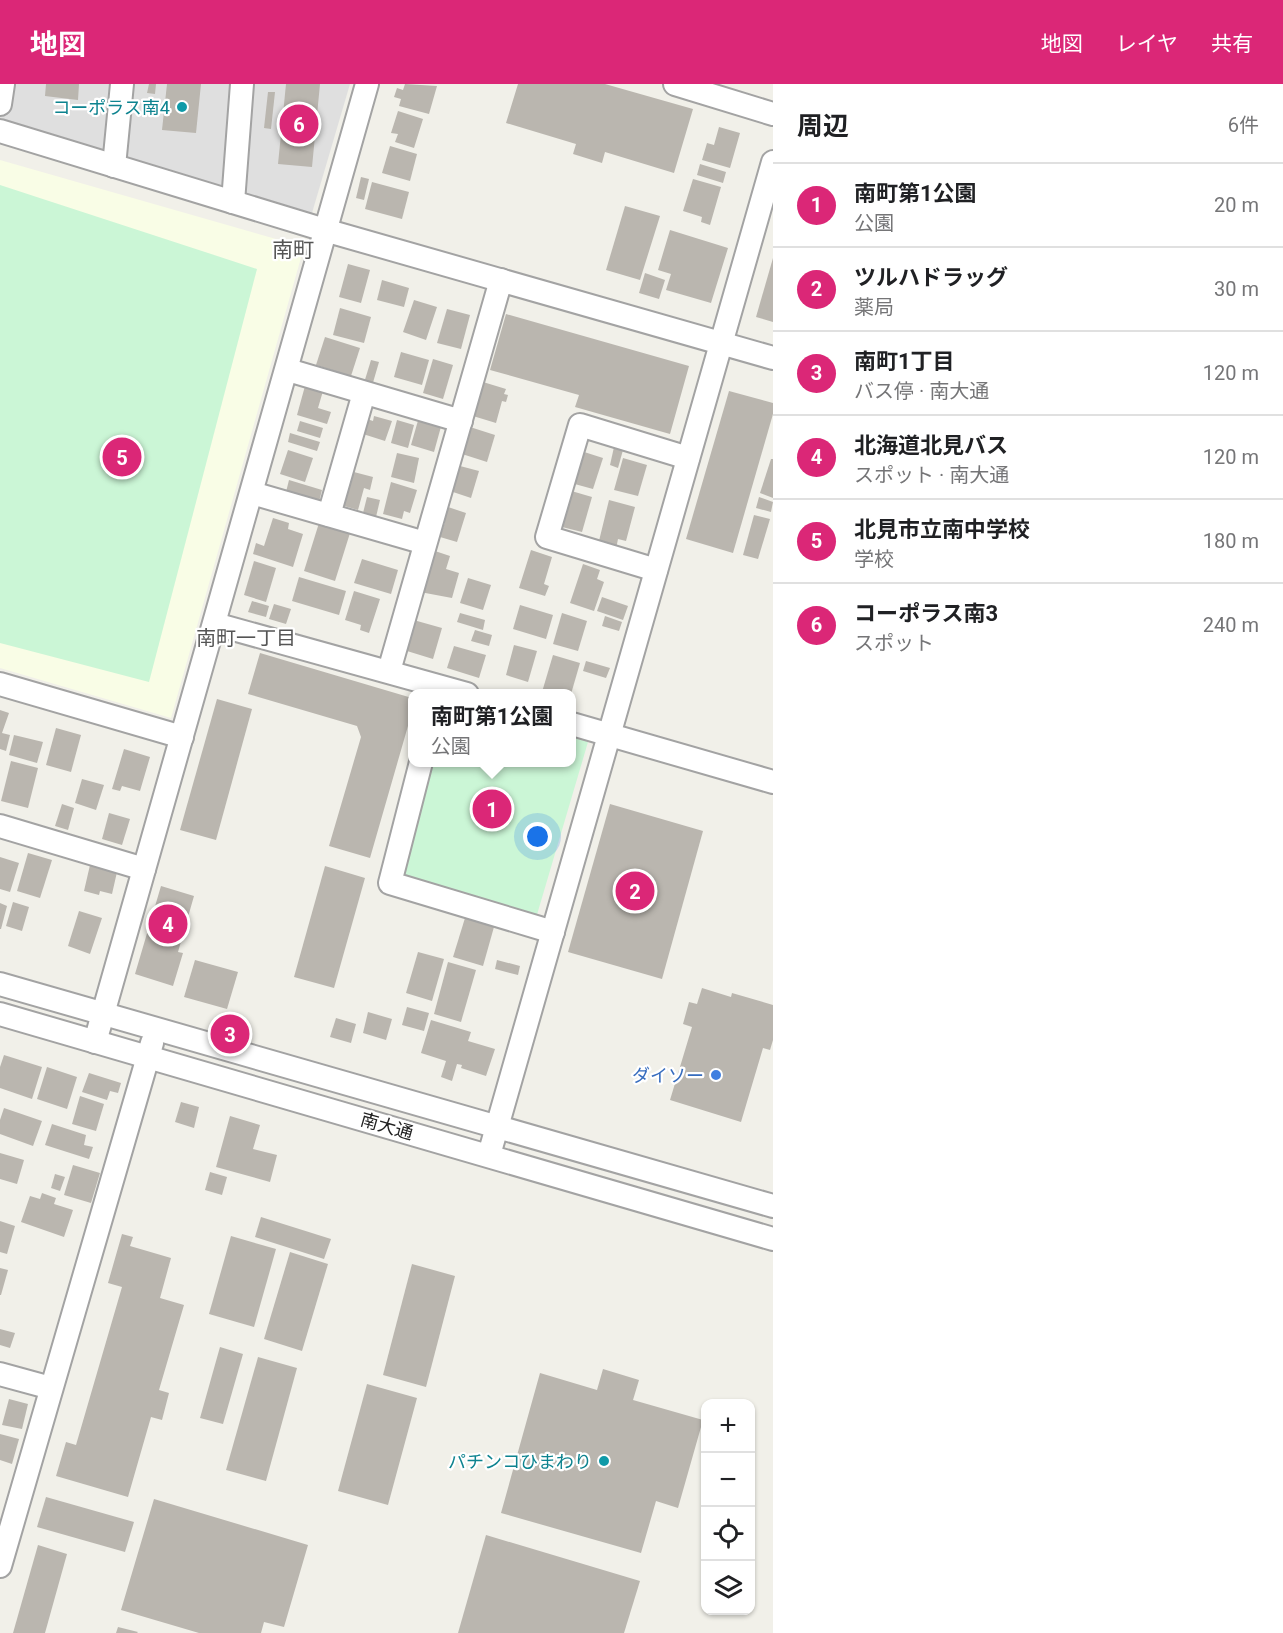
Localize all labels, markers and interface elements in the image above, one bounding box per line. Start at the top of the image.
text: 地図 [30,28,86,61]
text: 地図 [1041,32,1083,56]
text: レイヤ [1116,32,1178,56]
text: 共有 [1211,32,1253,56]
place label: コーポラス南4 [52,97,170,118]
marker: コーポラス南4 [175,100,189,114]
pin: 6 [280,102,318,147]
text: 周辺 [797,111,849,141]
text: 6件 [1228,113,1259,137]
text: 南町第1公園 [854,181,977,206]
text: 1 [811,193,822,217]
text: 20 m [1214,193,1259,217]
text: 公園 [854,211,894,235]
district label: 南町 [272,238,314,262]
text: ツルハドラッグ [854,265,1008,290]
text: 2 [811,277,822,301]
text: 30 m [1214,277,1259,301]
text: 薬局 [854,295,894,319]
text: 南町1丁目 [854,349,955,374]
text: 3 [811,361,822,385]
text: 120 m [1203,361,1259,385]
text: バス停 · 南大通 [854,379,989,403]
text: 北海道北見バス [854,433,1008,458]
pin: 5 [102,434,142,479]
text: 4 [811,445,822,469]
text: 120 m [1203,445,1259,469]
text: スポット · 南大通 [854,463,1009,487]
text: 北見市立南中学校 [854,517,1030,542]
text: 5 [811,529,822,553]
text: 180 m [1203,529,1259,553]
text: 学校 [854,547,894,571]
text: コーポラス南3 [854,601,998,626]
text: 6 [811,613,822,637]
text: 240 m [1203,613,1259,637]
district label: 南町一丁目 [196,626,296,650]
text: スポット [854,631,934,655]
popup [408,689,576,767]
text: 南町第1公園 [431,704,553,729]
text: 公園 [431,734,471,758]
pin: 1 [472,786,512,832]
your location [523,822,552,851]
pin: 2 [616,868,654,914]
pin: 4 [148,902,188,946]
pin: 3 [210,1012,250,1056]
place label: ダイソー [632,1065,704,1086]
marker: ダイソー [709,1068,723,1082]
street label: 南大通 [358,1108,416,1144]
map controls [701,1399,755,1615]
button: + [701,1399,755,1453]
place label: パチンコひまわり [448,1451,592,1472]
button: − [701,1453,755,1507]
marker: パチンコひまわり [597,1454,611,1468]
button: locate [701,1507,755,1561]
button: layers [701,1561,755,1615]

